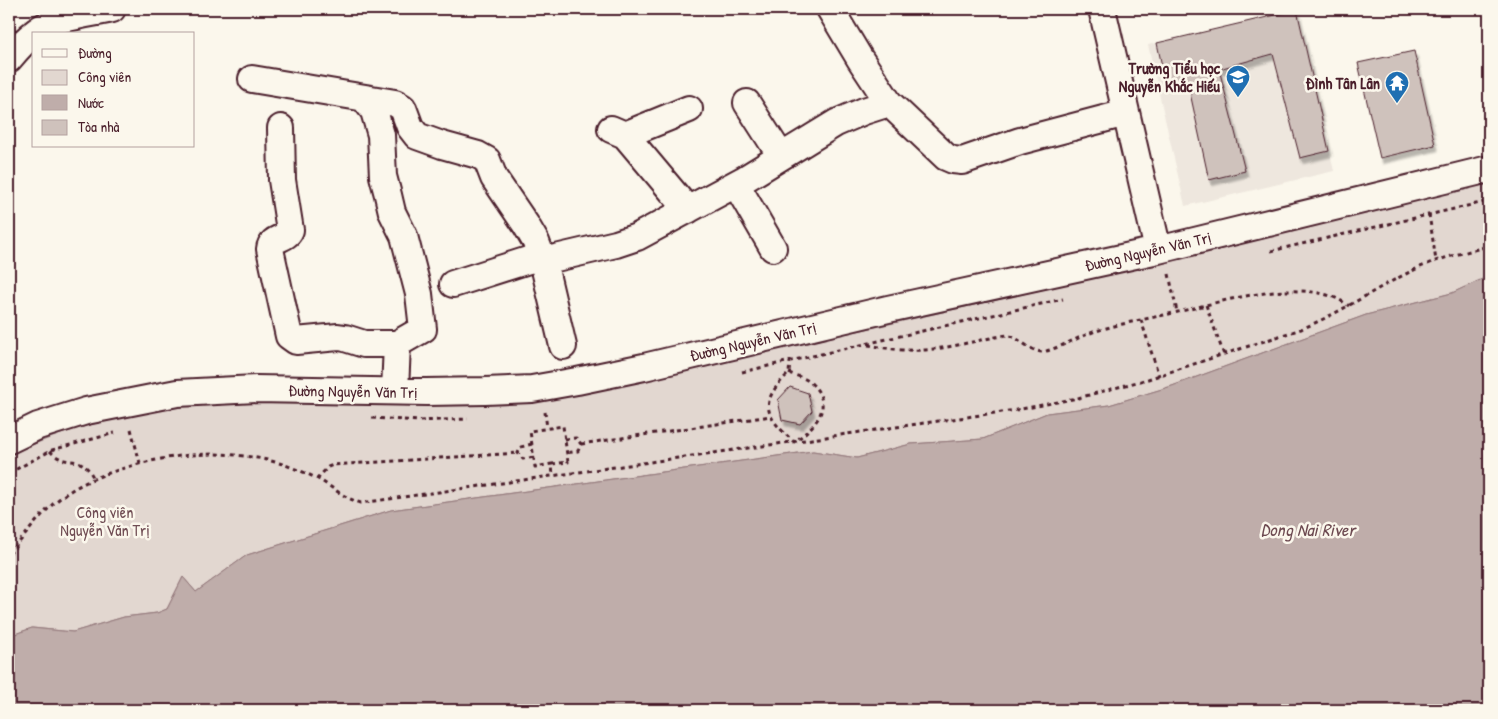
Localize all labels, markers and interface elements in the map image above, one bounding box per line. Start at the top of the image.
legend [32,32,195,148]
text: Đường [78,42,112,63]
place label: Trường Tiểu học Nguyễn Khắc Hiếu [1119,57,1221,98]
school or university icon: Trường Tiểu học Nguyễn Khắc Hiếu [1225,64,1251,98]
text: Công viên [78,66,132,87]
temple icon: Đình Tân Lân [1384,70,1410,104]
place label: Đình Tân Lân [1306,72,1380,94]
text: Nước [78,92,104,113]
text: Tòa nhà [78,116,119,137]
street label: Đường Nguyễn Văn Trị [1083,226,1213,276]
street label: Đường Nguyễn Văn Trị [688,316,818,366]
street label: Đường Nguyễn Văn Trị [288,379,418,403]
park label: Công viên Nguyễn Văn Trị [60,501,150,541]
water label: Dong Nai River [1261,517,1357,542]

